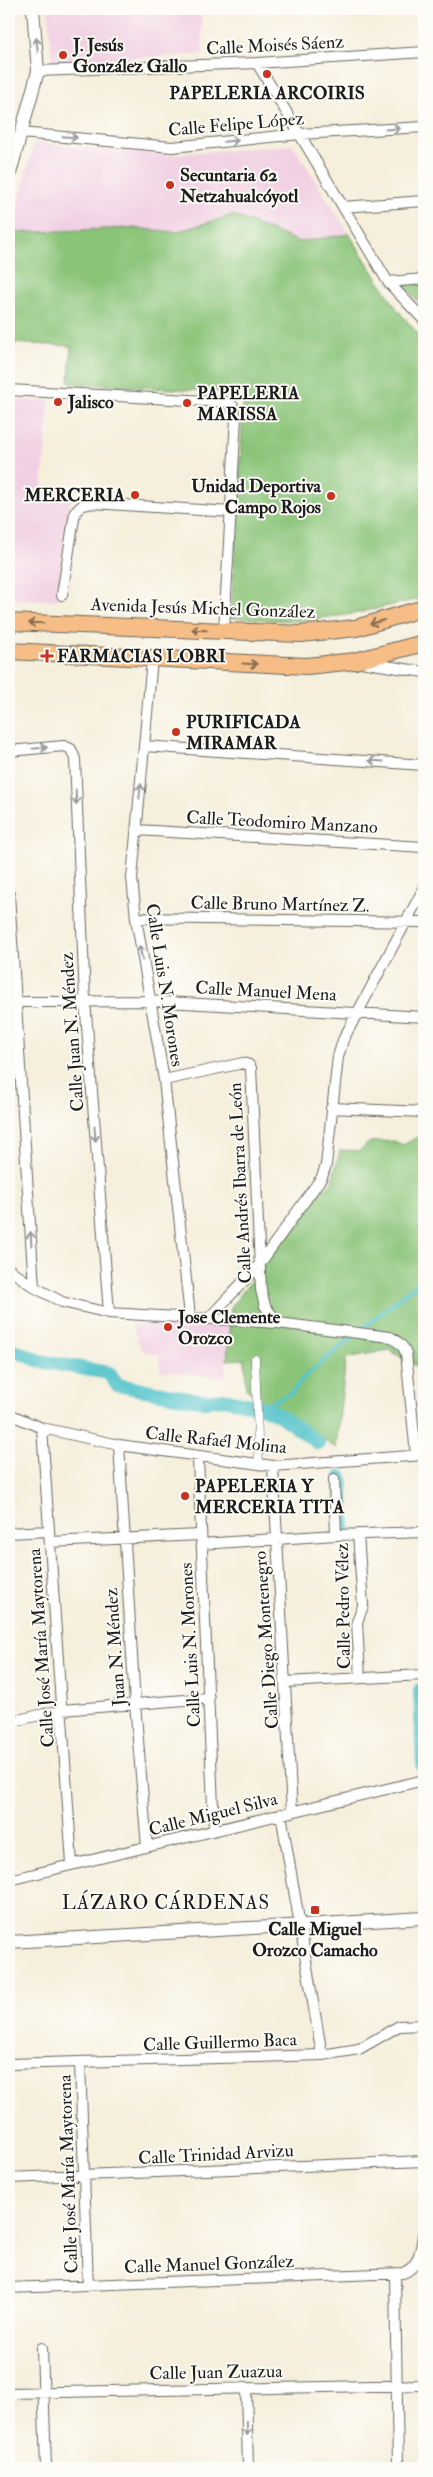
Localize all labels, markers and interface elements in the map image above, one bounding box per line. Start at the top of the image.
street label: Calle Moisés Sáenz [206,30,345,61]
place label: J. Jesús González Gallo [72,34,187,78]
one-way arrow [32,37,42,53]
marker: J. Jesús González Gallo [57,49,69,61]
marker: PAPELERIA ARCOIRIS [261,68,273,80]
place label: PAPELERIA ARCOIRIS [169,82,365,105]
street label: Calle Felipe López [167,107,305,142]
one-way arrow [385,124,401,133]
one-way arrow [61,133,77,142]
one-way arrow [223,136,239,146]
place label: Secuntaria 62 Netzahualcóyotl [179,164,299,208]
marker: Secuntaria 62 Netzahualcóyotl [164,179,176,191]
place label: PAPELERIA MARISSA [196,382,300,426]
place label: Jalisco [67,391,114,414]
marker: Jalisco [52,396,64,408]
marker: PAPELERIA MARISSA [181,397,193,409]
place label: Unidad Deportiva Campo Rojos [191,475,322,519]
place label: MERCERIA [23,484,126,507]
marker: MERCERIA [129,489,141,501]
marker: Unidad Deportiva Campo Rojos [325,490,337,502]
street label: Avenida Jesús Michel González [89,593,316,624]
one-way arrow [370,617,386,627]
one-way arrow [29,618,45,627]
one-way arrow [191,625,207,634]
place label: FARMACIAS LOBRI [57,645,226,668]
marker: FARMACIAS LOBRI [41,650,53,662]
one-way arrow [241,659,257,668]
place label: PURIFICADA MIRAMAR [185,711,301,755]
marker: PURIFICADA MIRAMAR [170,726,182,738]
one-way arrow [32,743,48,753]
one-way arrow [368,757,384,766]
one-way arrow [136,784,145,800]
one-way arrow [72,789,81,805]
street label: Calle Teodomiro Manzano [186,806,379,839]
street label: Calle Bruno Martínez Z. [190,891,370,918]
street label: Calle Luis N. Morones [140,902,189,1068]
one-way arrow [136,945,146,961]
street label: Calle Juan N. Méndez [55,951,90,1112]
street label: Calle Manuel Mena [195,976,338,1007]
street label: Calle Andrés Ibarra de León [224,1082,257,1284]
one-way arrow [91,1126,100,1142]
one-way arrow [26,1231,35,1247]
place label: Jose Clemente Orozco [177,1306,281,1350]
marker: Jose Clemente Orozco [162,1321,174,1333]
street label: Calle Rafaél Molina [144,1422,288,1459]
place label: PAPELERIA Y MERCERIA TITA [194,1475,345,1519]
marker: PAPELERIA Y MERCERIA TITA [179,1490,191,1502]
street label: Calle Pedro Vélez [331,1542,356,1669]
street label: Calle José María Maytorena [23,1547,60,1748]
street label: Calle Diego Montenegro [249,1550,284,1730]
street label: Calle Luis N. Morones [175,1562,206,1728]
street label: Juan N. Méndez [100,1587,131,1708]
street label: Calle Miguel Silva [146,1787,280,1842]
district label: LÁZARO CÁRDENAS [62,1889,270,1915]
marker: Calle Miguel Orozco Camacho [309,1904,321,1916]
place label: Calle Miguel Orozco Camacho [252,1918,378,1962]
street label: Calle Guillermo Baca [143,2028,298,2057]
street label: Calle José María Maytorena [54,2073,83,2274]
street label: Calle Trinidad Arvizu [138,2139,294,2170]
street label: Calle Manuel González [124,2250,295,2279]
street label: Calle Juan Zuazua [149,2360,283,2385]
one-way arrow [243,2420,252,2436]

